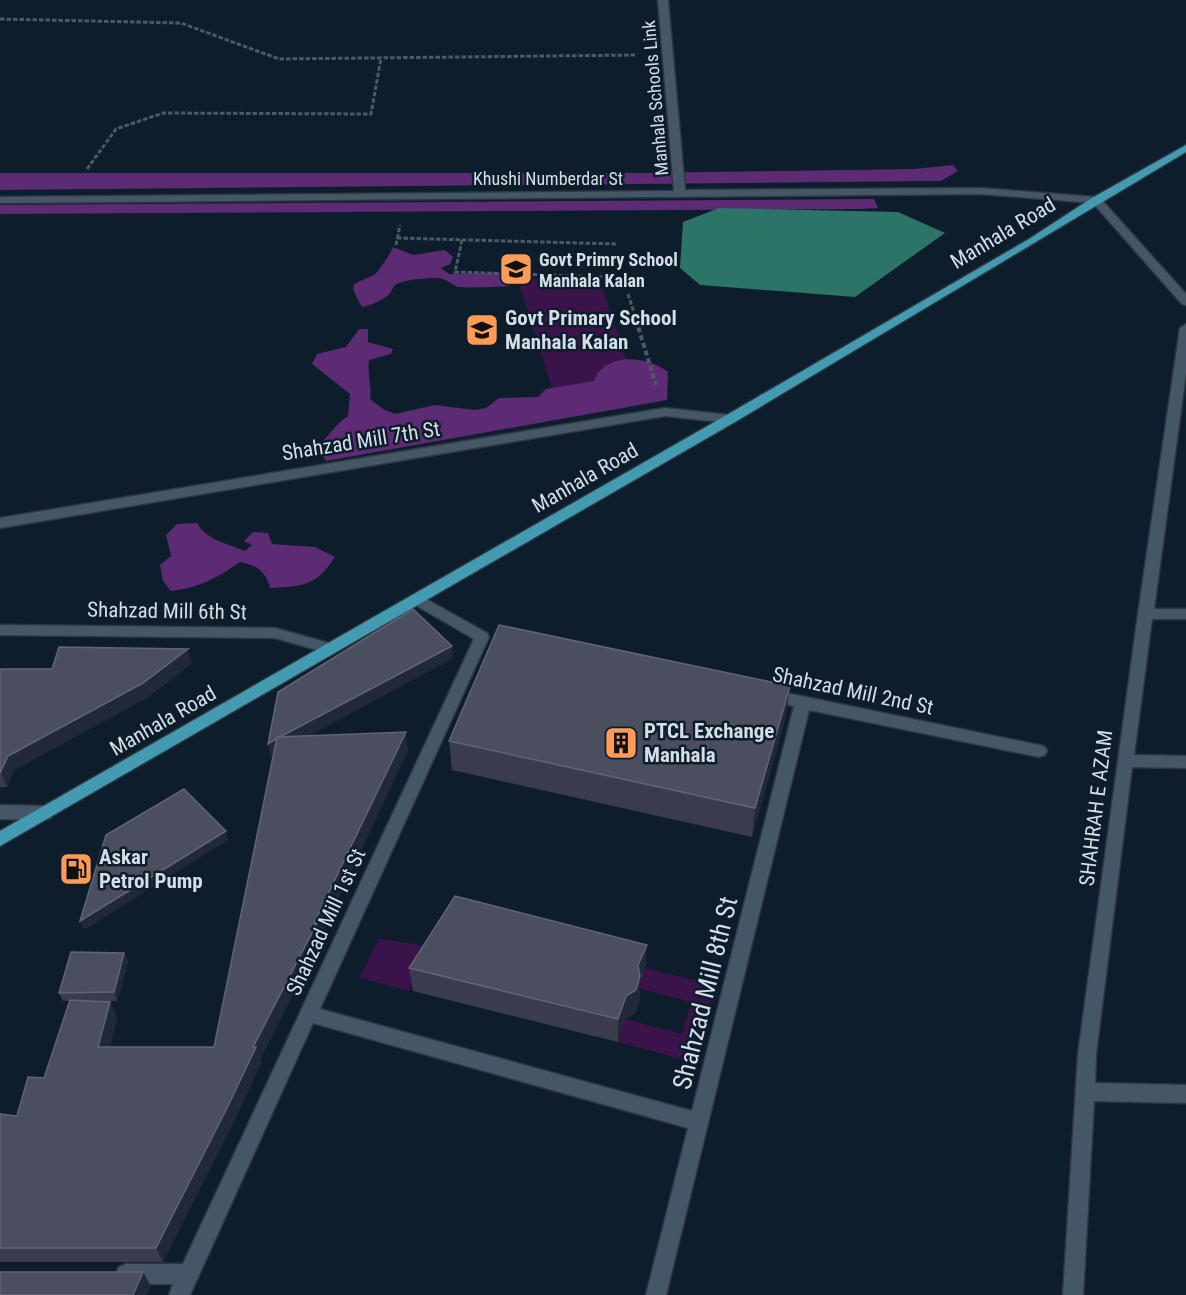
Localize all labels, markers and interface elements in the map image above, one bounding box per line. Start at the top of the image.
street label: Manhala Schools Link [638,20,672,176]
street label: Khushi Numberdar St [473,168,623,189]
street label: Manhala Road [946,192,1060,274]
place label: Govt Primry School Manhala Kalan [539,249,678,291]
school or university icon: Govt Primry School Manhala Kalan [498,251,534,287]
place label: Govt Primary School Manhala Kalan [505,306,677,354]
school or university icon: Govt Primary School Manhala Kalan [464,312,500,348]
street label: Shahzad Mill 7th St [280,417,442,465]
street label: Manhala Road [528,438,642,518]
street label: Shahzad Mill 6th St [87,598,247,624]
street label: Shahzad Mill 2nd St [770,662,936,720]
street label: Manhala Road [106,681,220,761]
place label: PTCL Exchange Manhala [644,719,774,767]
building icon: PTCL Exchange Manhala [603,725,639,761]
street label: SHAHRAH E AZAM [1075,729,1117,887]
place label: Askar Petrol Pump [99,845,203,893]
street label: Shahzad Mill 1st St [282,845,370,999]
fuel station icon: Askar Petrol Pump [58,851,94,887]
street label: Shahzad Mill 8th St [667,894,743,1092]

